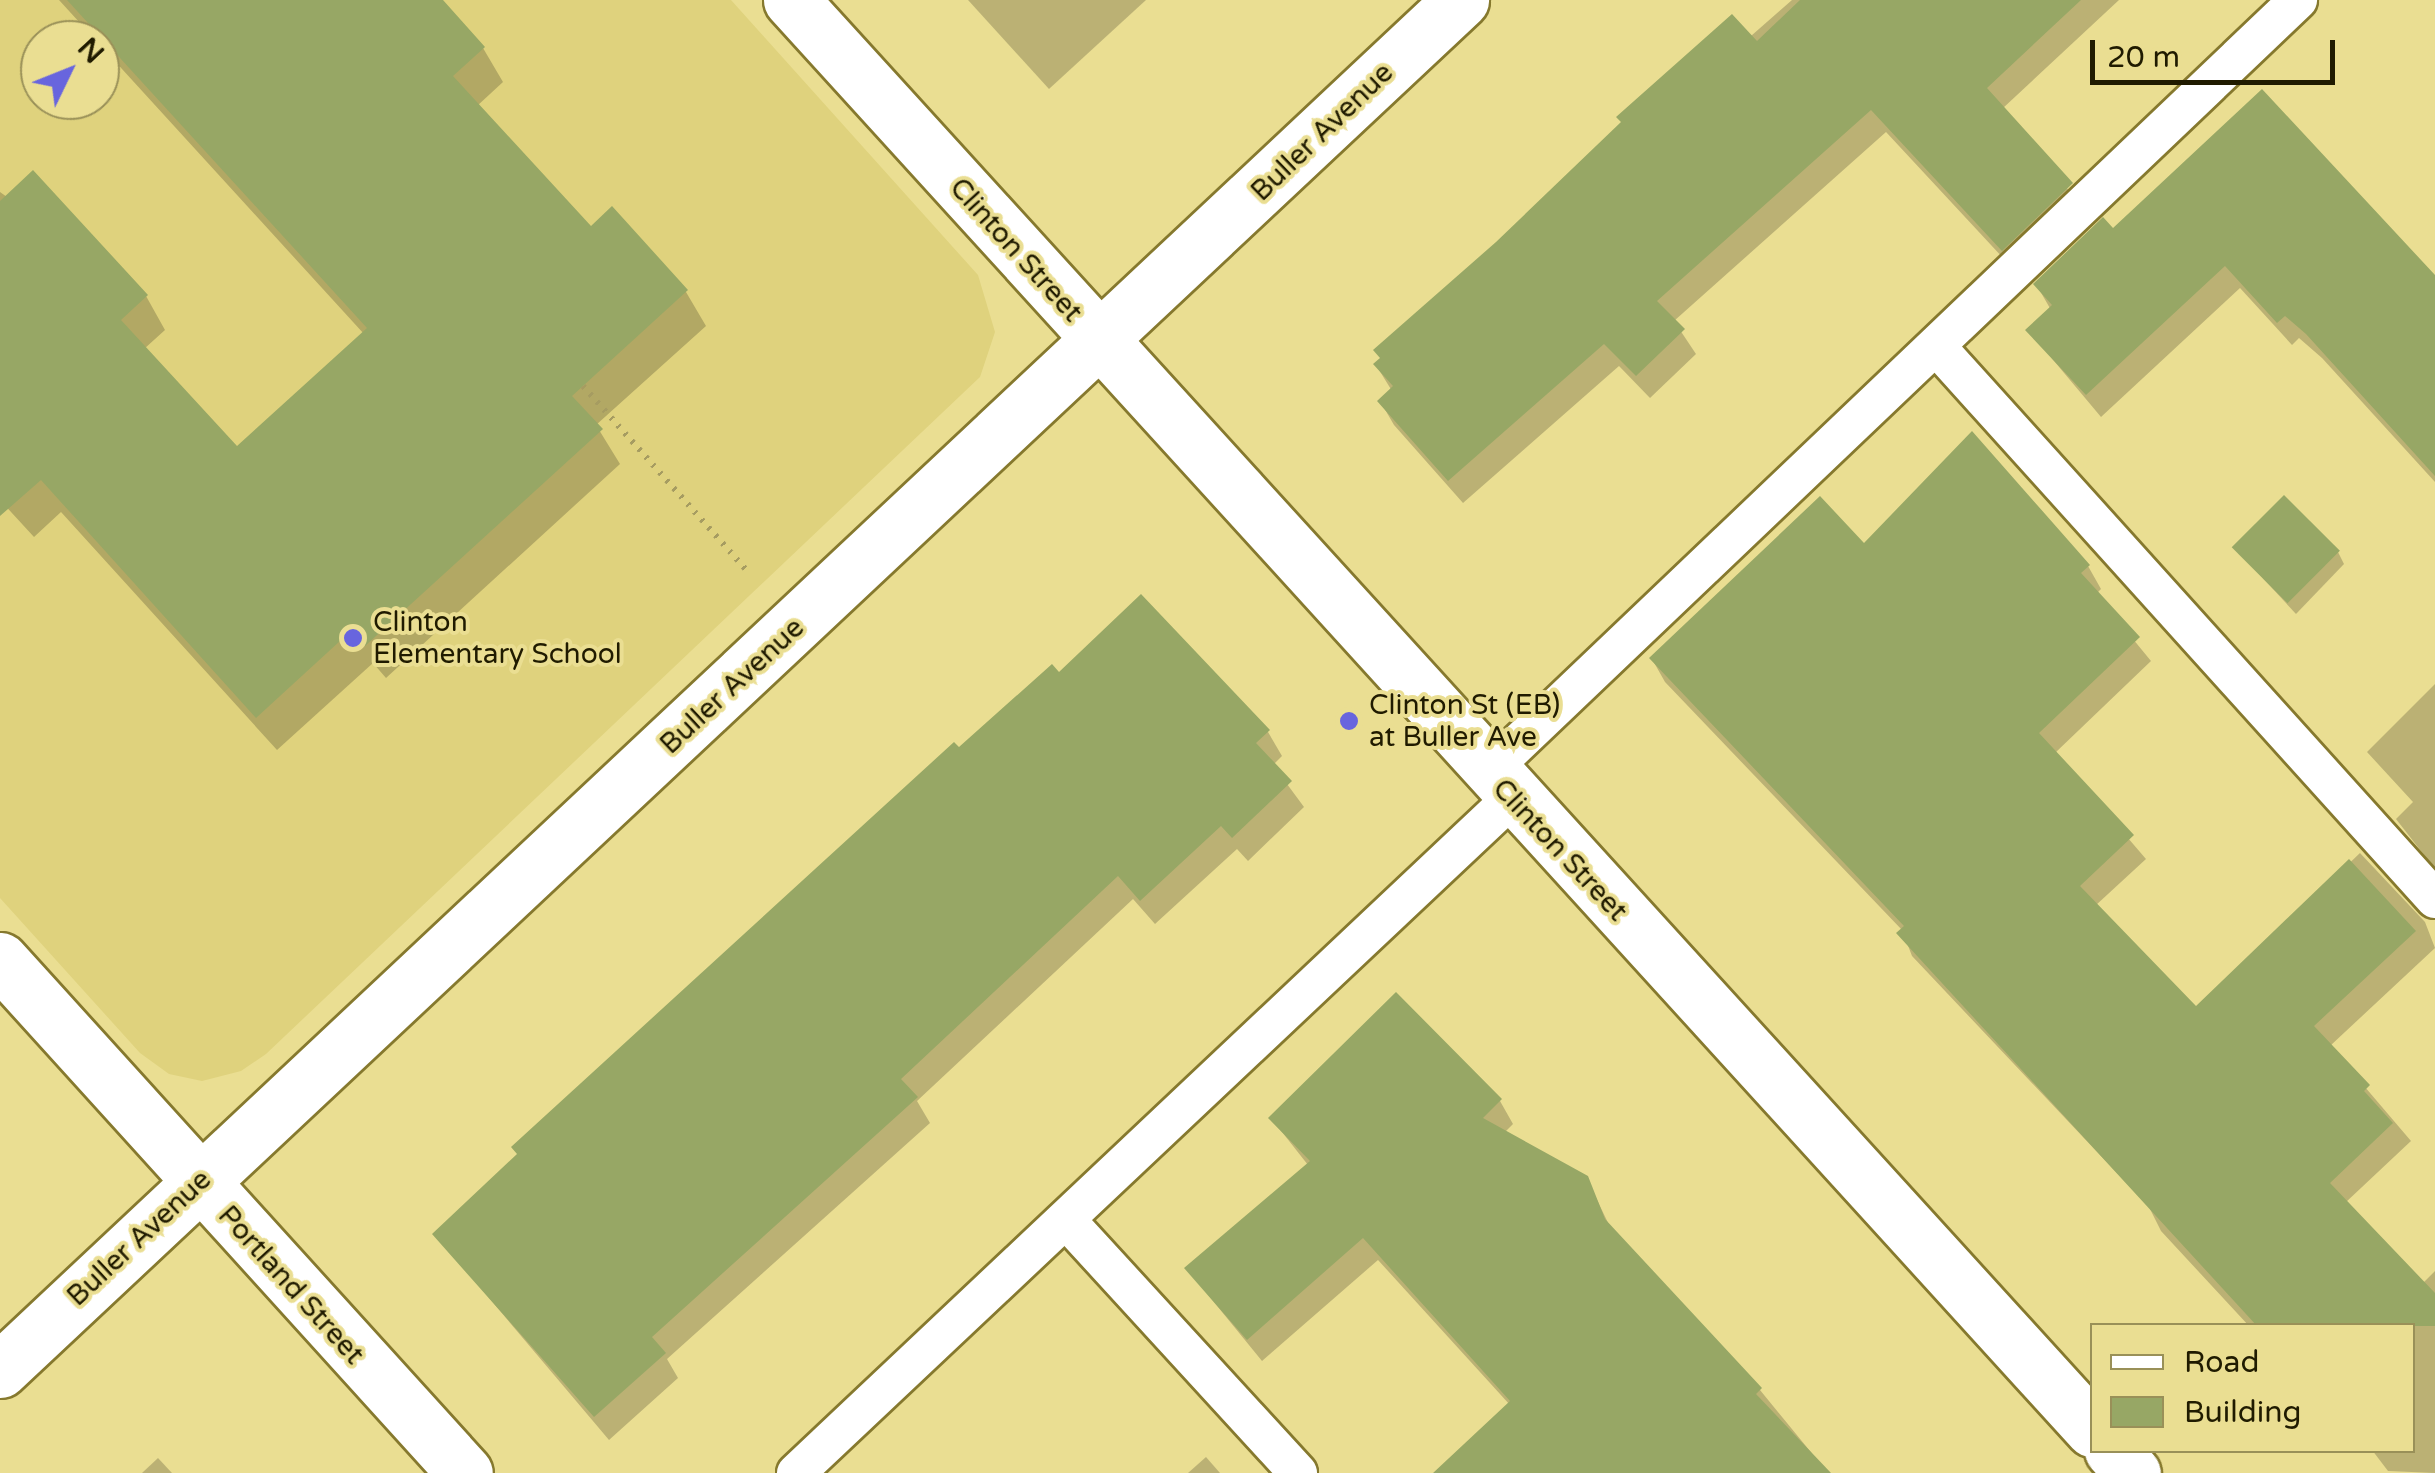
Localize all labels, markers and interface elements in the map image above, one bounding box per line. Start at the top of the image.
north arrow [20,20,120,120]
scale bar [2095,20,2340,82]
text: N [70,31,111,71]
text: 20 m [2107,39,2180,76]
street label: Buller Avenue [1244,56,1400,208]
street label: Clinton Street [943,171,1089,329]
place label: Clinton Elementary School [373,605,622,671]
street label: Buller Avenue [653,611,811,761]
marker: Clinton Elementary School [342,627,364,649]
place label: Clinton St (EB) at Buller Ave [1369,688,1560,754]
marker: Clinton St (EB) at Buller Ave [1338,710,1360,732]
street label: Clinton Street [1486,772,1634,928]
street label: Buller Avenue [60,1163,218,1313]
street label: Portland Street [211,1199,371,1371]
legend [2090,1323,2415,1453]
text: Road [2184,1344,2259,1381]
text: Building [2184,1394,2301,1431]

